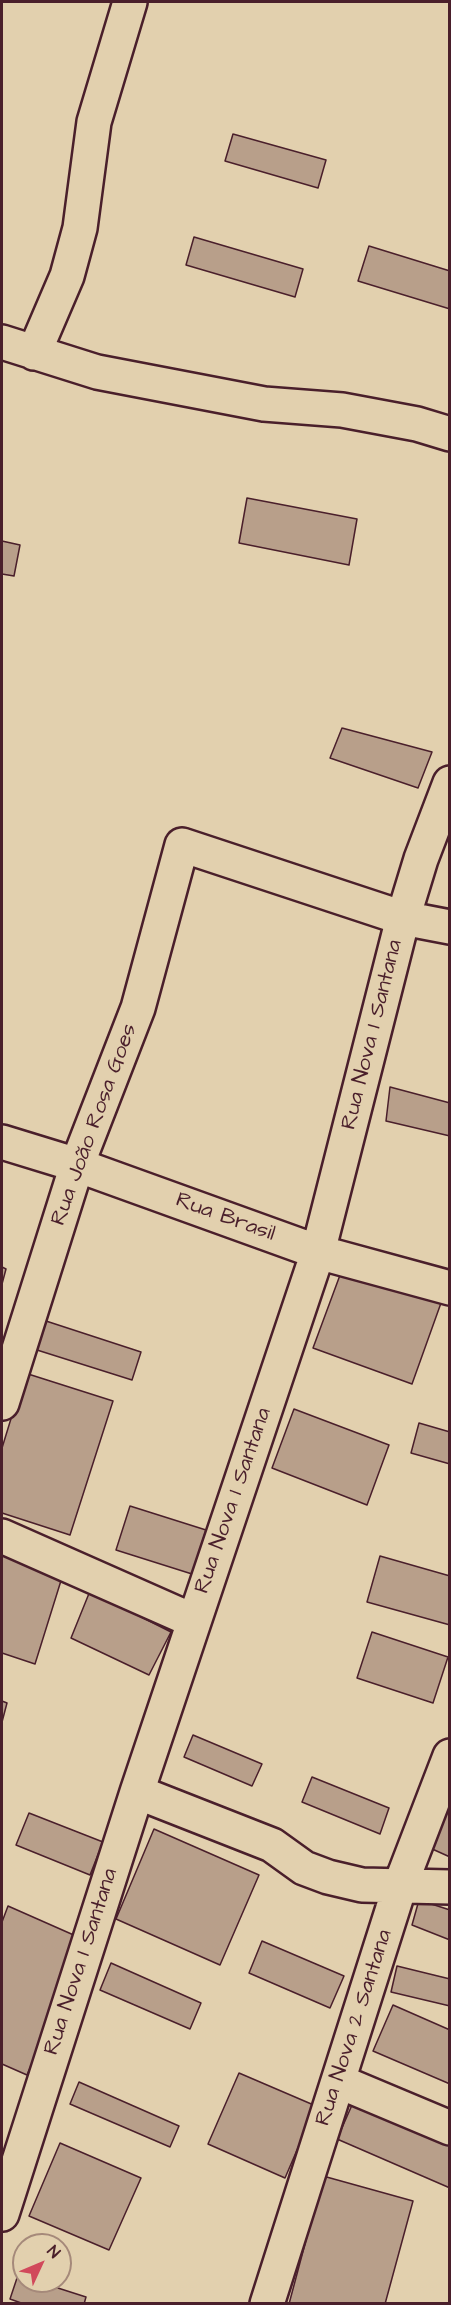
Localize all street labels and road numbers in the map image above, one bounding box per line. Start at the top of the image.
street label: Rua Nova 1 Santana [337,937,409,1133]
street label: Rua João Rosa Goes [46,1020,144,1230]
street label: Rua Brasil [172,1188,278,1248]
street label: Rua Nova 1 Santana [190,1405,278,1597]
street label: Rua Nova 1 Santana [39,1865,125,2059]
street label: Rua Nova 2 Santana [311,1927,399,2129]

